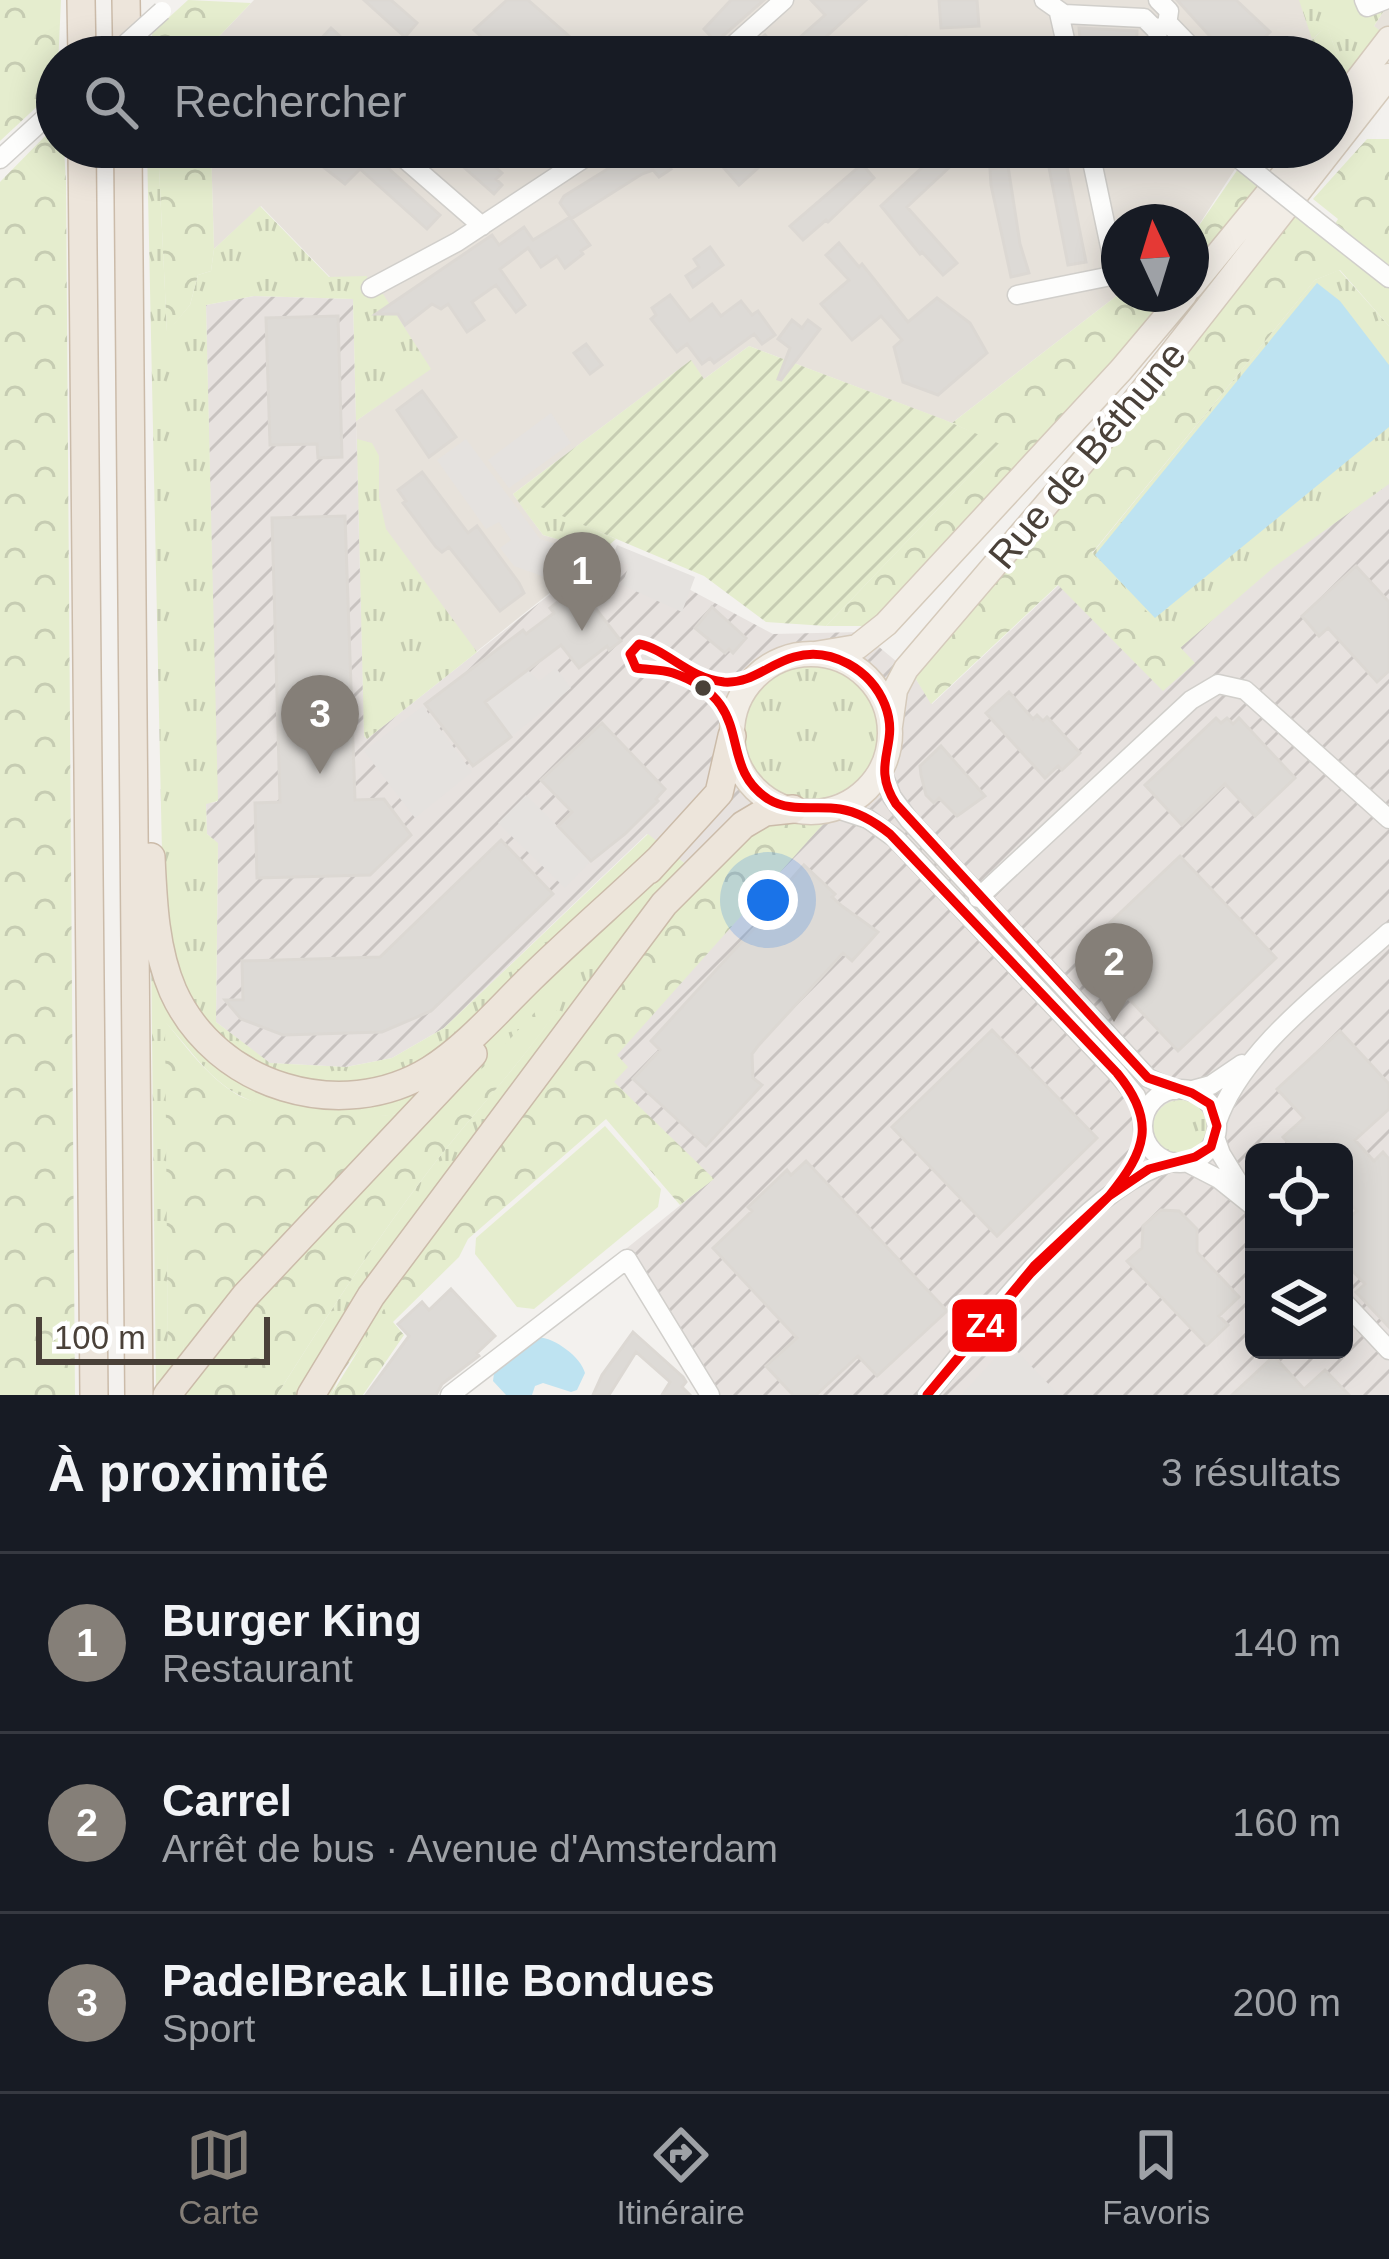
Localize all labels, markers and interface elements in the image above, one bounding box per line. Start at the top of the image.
search box [36,36,1353,168]
icon: search [78,69,144,135]
text: Rechercher [174,76,407,127]
north arrow [1101,204,1209,312]
street label: Rue de Béthune [980,333,1194,577]
pin: 1 [543,532,621,631]
pin: 3 [281,675,359,774]
unlabelled marker [692,677,714,699]
your location [738,870,798,930]
pin: 2 [1075,923,1153,1022]
map controls [1245,1143,1353,1359]
button: locate [1245,1143,1353,1251]
button: layers [1245,1251,1353,1359]
line badge: Z4 [950,1297,1019,1354]
text: Z4 [966,1307,1005,1344]
scale bar [36,1311,270,1364]
text: 100 m [54,1319,146,1356]
text: À proximité [48,1445,329,1502]
text: 3 résultats [1161,1451,1341,1494]
text: Burger King [162,1595,422,1646]
text: 1 [76,1621,98,1664]
text: 140 m [1233,1621,1341,1664]
text: Restaurant [162,1647,353,1690]
text: Carrel [162,1775,292,1826]
text: 2 [76,1801,98,1844]
text: 160 m [1233,1801,1341,1844]
text: Arrêt de bus · Avenue d'Amsterdam [162,1827,778,1870]
text: PadelBreak Lille Bondues [162,1955,715,2006]
text: 3 [76,1981,98,2024]
text: 200 m [1233,1981,1341,2024]
text: Sport [162,2007,255,2050]
tab: Carte [179,2122,259,2232]
tab: Itinéraire [617,2122,745,2232]
tab: Favoris [1102,2122,1210,2232]

